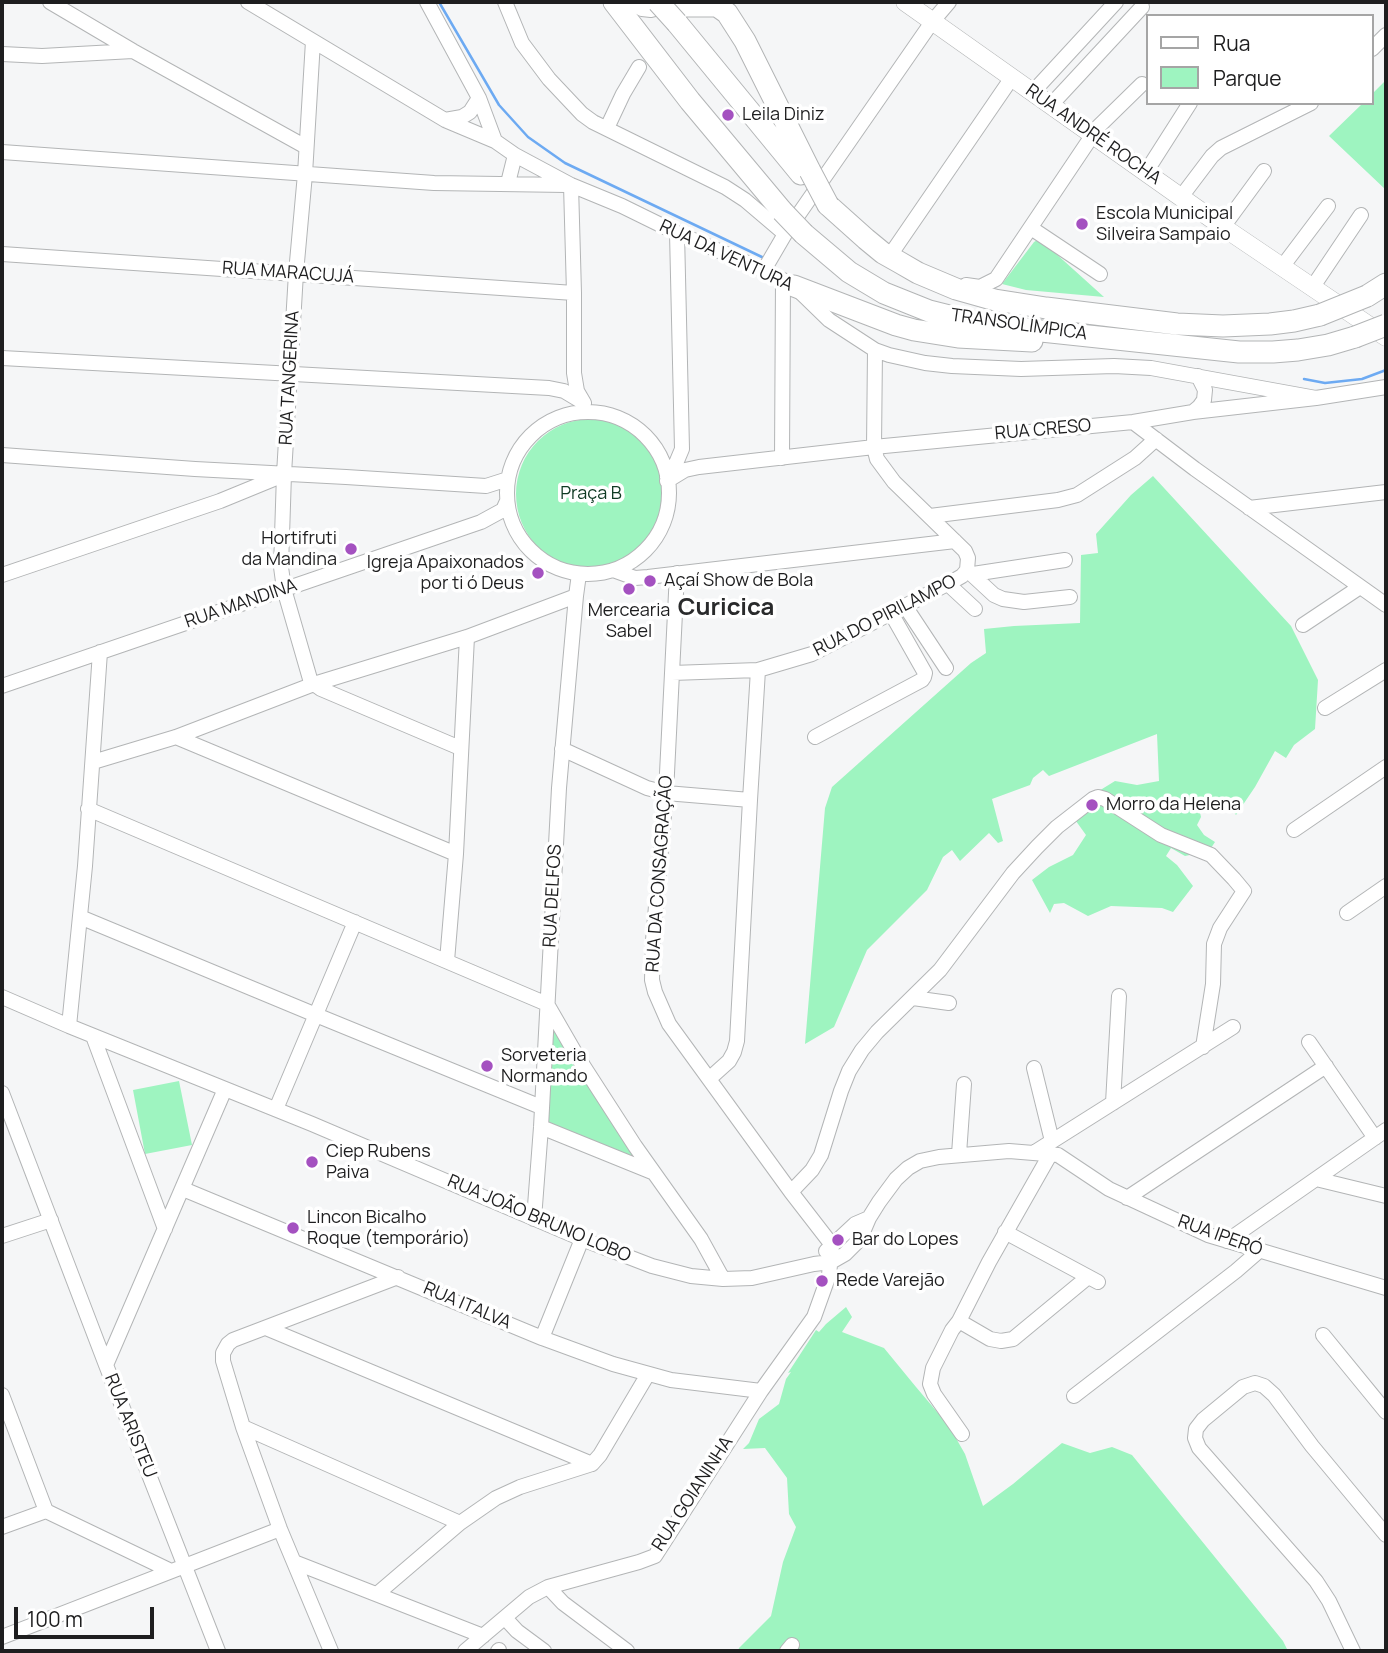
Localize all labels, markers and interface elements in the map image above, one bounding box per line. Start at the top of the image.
legend [1146,14,1374,105]
text: Rua [1213,29,1250,57]
text: Parque [1213,64,1282,92]
street label: RUA ANDRÉ ROCHA [1021,80,1165,190]
place label: Leila Diniz [742,104,824,126]
marker: Leila Diniz [720,107,736,123]
place label: Escola Municipal Silveira Sampaio [1096,203,1233,246]
street label: RUA DA VENTURA [656,216,796,296]
marker: Escola Municipal Silveira Sampaio [1074,216,1090,232]
street label: RUA MARACUJÁ [221,258,355,288]
street label: TRANSOLÍMPICA [949,305,1089,345]
street label: RUA TANGERINA [276,310,304,446]
street label: RUA CRESO [994,415,1092,445]
park label: Praça B [560,483,622,505]
place label: Hortifruti da Mandina [241,528,337,570]
marker: Hortifruti da Mandina [343,541,359,557]
place label: Igreja Apaixonados por ti ó Deus [367,552,524,594]
marker: Igreja Apaixonados por ti ó Deus [530,565,546,581]
place label: Açaí Show de Bola [664,570,813,592]
street label: RUA DO PIRILAMPO [810,571,960,661]
marker: Açaí Show de Bola [642,573,658,589]
street label: RUA MANDINA [182,575,300,633]
marker: Mercearia Sabel [621,581,637,597]
district label: Curicica [678,594,774,622]
place label: Mercearia Sabel [588,600,670,642]
street label: RUA DA CONSAGRAÇÃO [642,775,678,973]
place label: Morro da Helena [1106,794,1241,816]
marker: Morro da Helena [1084,797,1100,813]
street label: RUA DELFOS [540,844,566,948]
place label: Sorveteria Normando [501,1045,588,1088]
marker: Sorveteria Normando [479,1058,495,1074]
place label: Ciep Rubens Paiva [326,1141,431,1184]
marker: Ciep Rubens Paiva [304,1154,320,1170]
street label: RUA JOÃO BRUNO LOBO [444,1171,634,1267]
place label: Lincon Bicalho Roque (temporário) [307,1207,470,1250]
street label: RUA IPERÓ [1175,1211,1265,1261]
marker: Lincon Bicalho Roque (temporário) [285,1220,301,1236]
place label: Bar do Lopes [852,1229,958,1251]
marker: Bar do Lopes [830,1232,846,1248]
place label: Rede Varejão [836,1270,945,1292]
marker: Rede Varejão [814,1273,830,1289]
street label: RUA ITALVA [420,1278,514,1334]
street label: RUA ARISTEU [99,1371,161,1481]
street label: RUA GOIANINHA [648,1433,738,1555]
scale bar [18,1594,158,1638]
text: 100 m [27,1605,83,1633]

